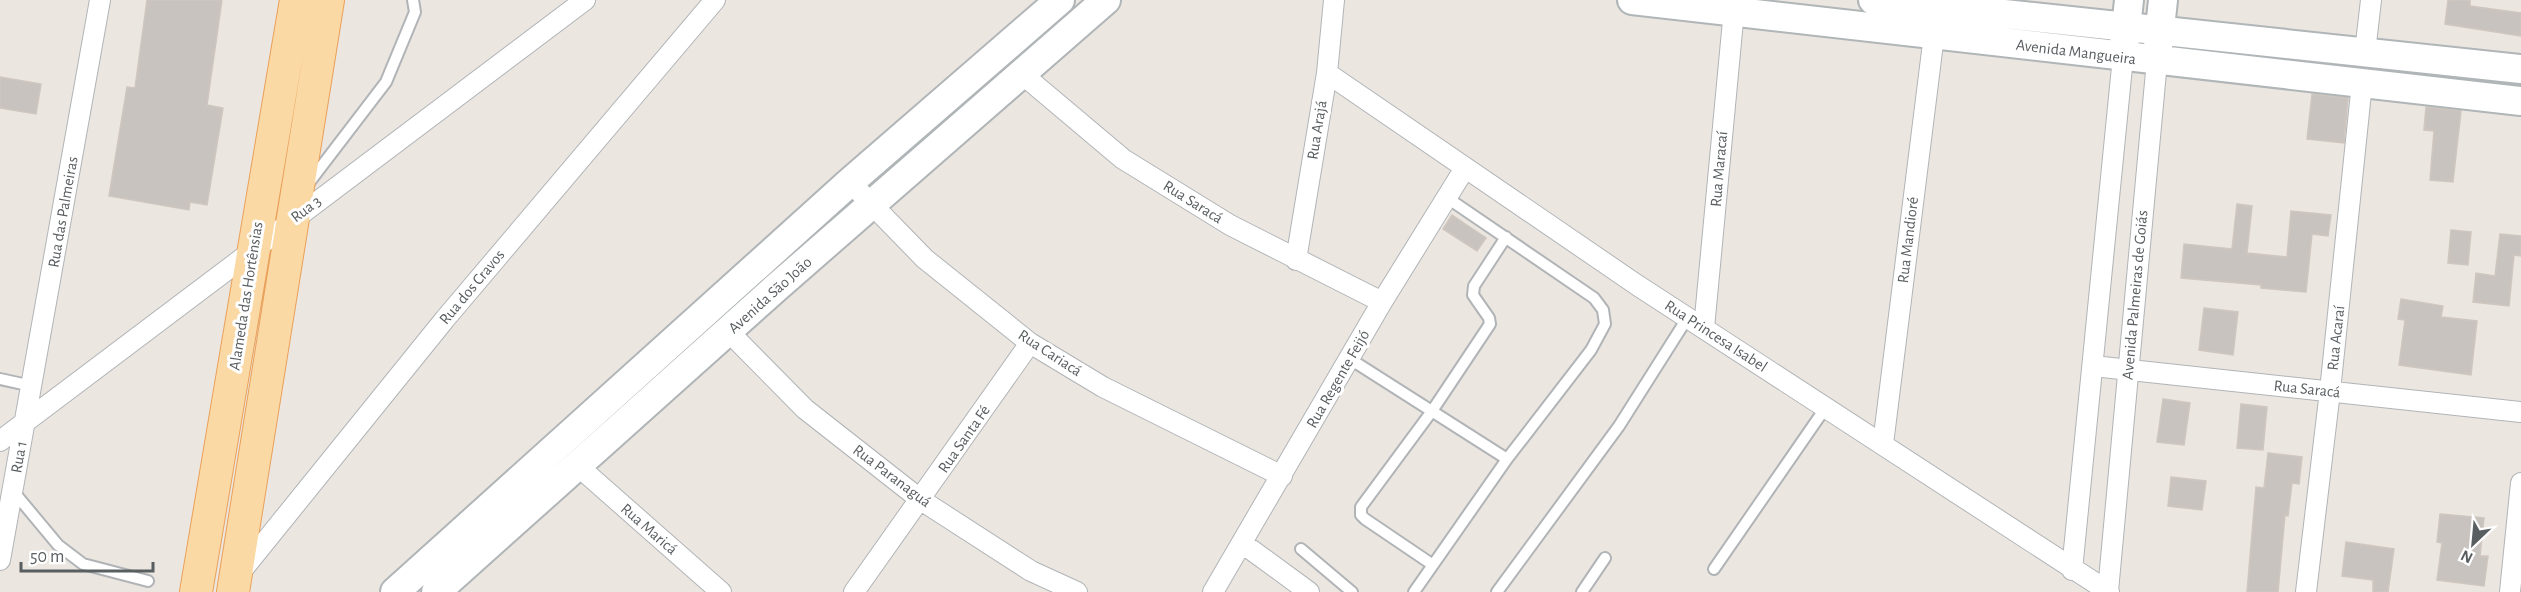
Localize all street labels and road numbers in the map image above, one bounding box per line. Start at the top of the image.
street label: Avenida Mangueira [2015,37,2137,67]
street label: Rua Arajá [1304,99,1331,161]
street label: Rua Maracaí [1708,130,1730,208]
street label: Rua das Palmeiras [45,155,81,269]
street label: Rua Saracá [1160,177,1226,227]
street label: Rua 3 [288,193,324,225]
street label: Rua Mandioré [1895,196,1921,284]
street label: Avenida Palmeiras de Goiás [2120,209,2150,380]
street label: Alameda das Hortênsias [226,220,266,371]
street label: Rua dos Cravos [436,247,508,327]
street label: Avenida São João [725,253,815,336]
street label: Rua Princesa Isabel [1662,297,1770,375]
street label: Rua Acaraí [2325,305,2347,371]
street label: Rua Cariacá [1015,327,1085,379]
street label: Rua Regente Feijó [1303,327,1373,431]
street label: Rua Saracá [2273,378,2341,400]
street label: Rua Santa Fé [935,402,993,476]
street label: Rua 1 [8,440,30,474]
street label: Rua Paranaguá [850,442,934,510]
street label: Rua Maricá [618,500,680,558]

